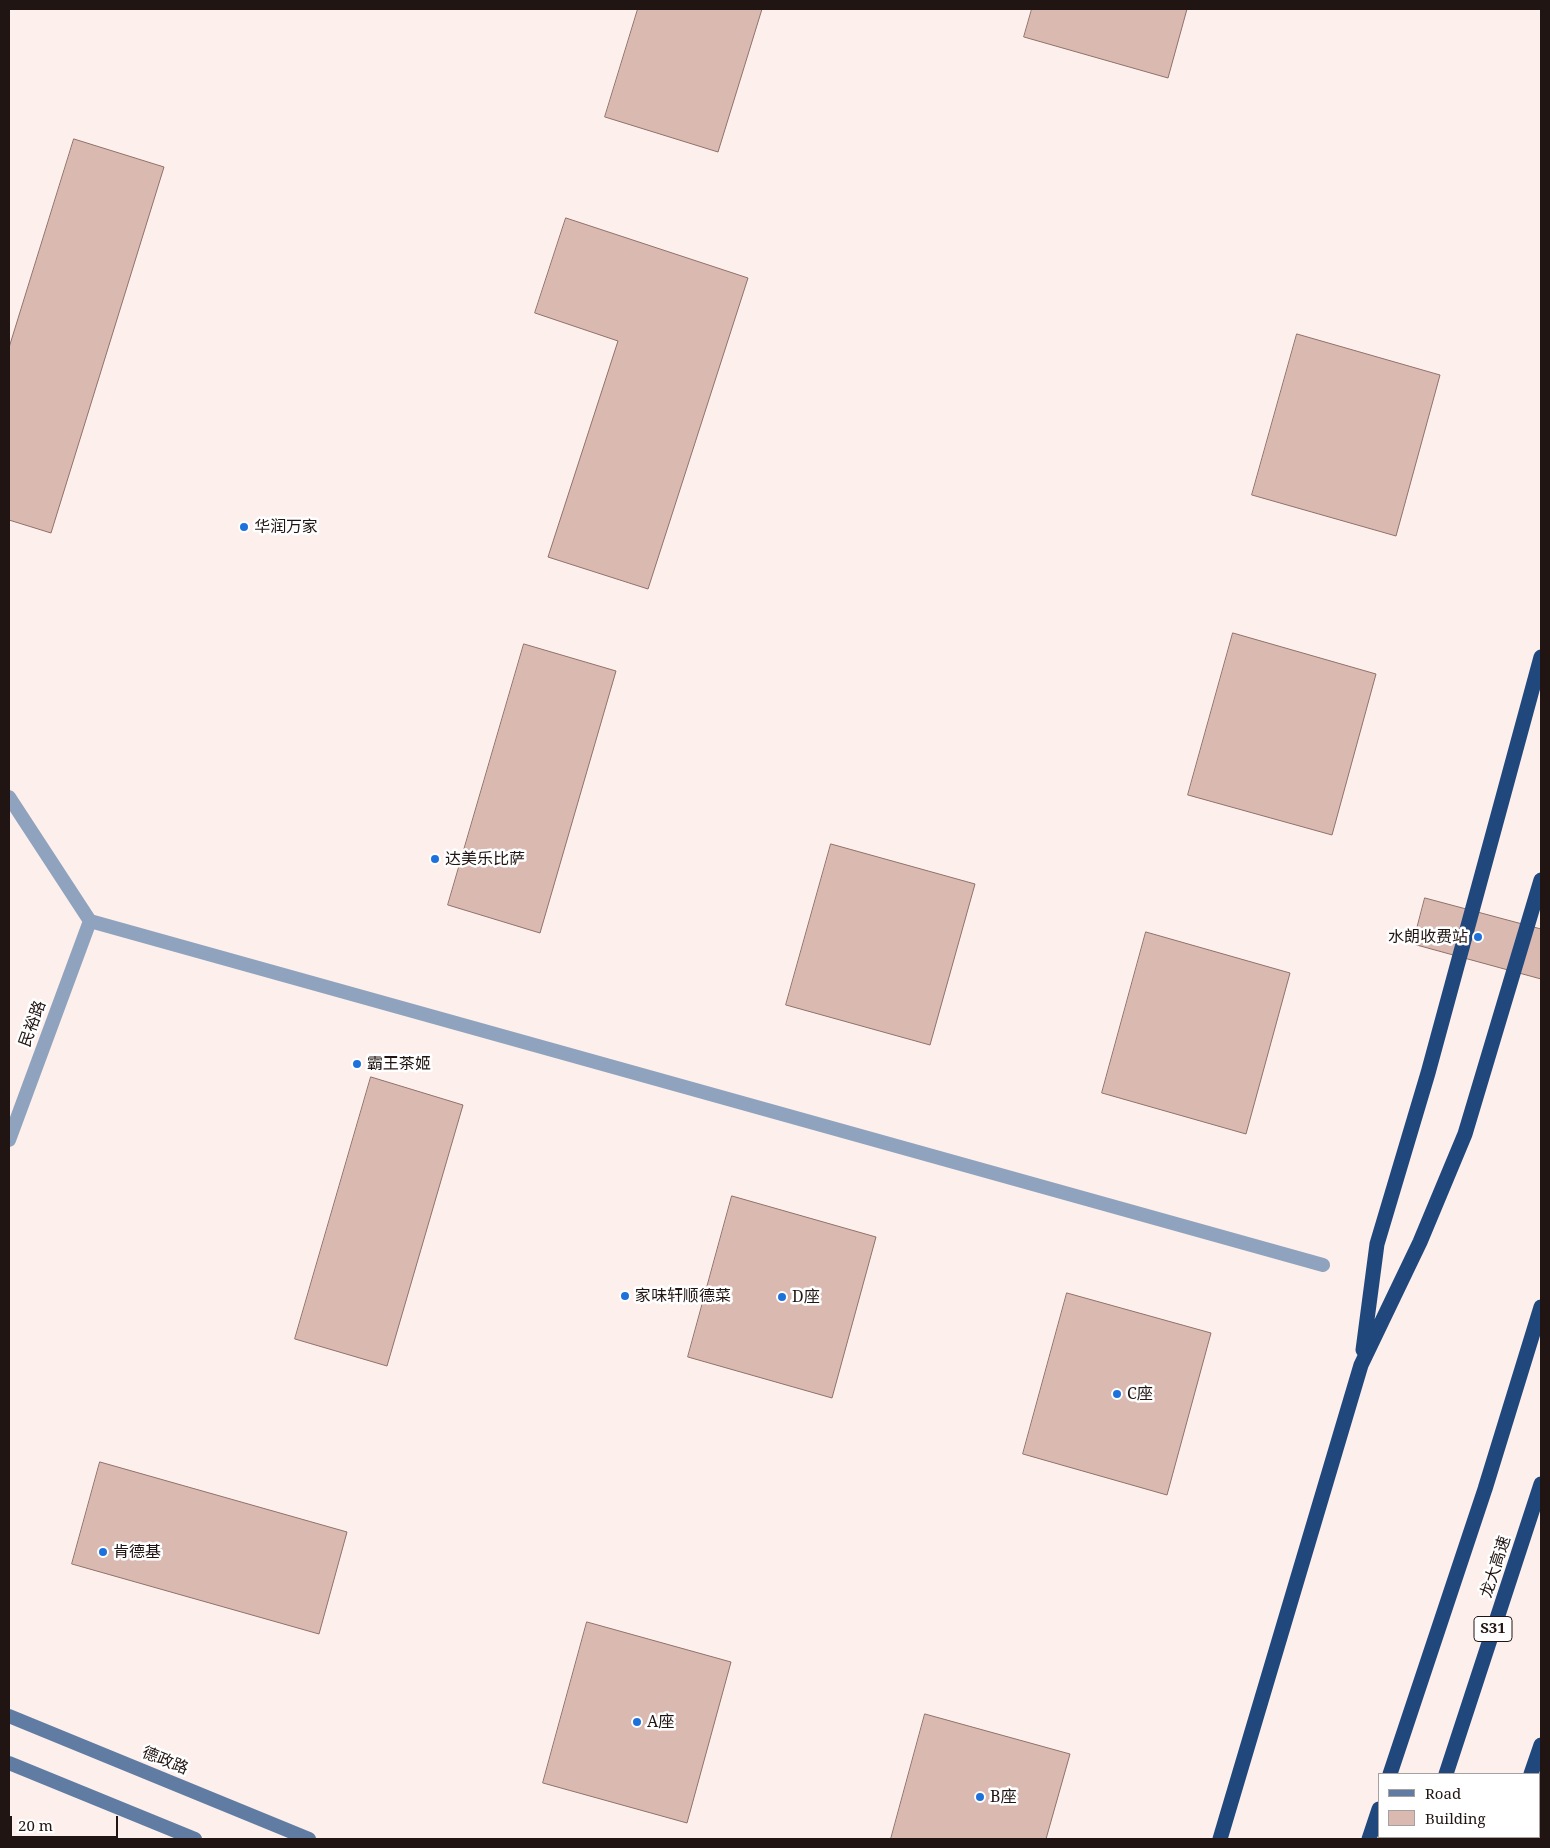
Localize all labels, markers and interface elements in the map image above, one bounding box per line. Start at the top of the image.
place label: 华润万家 [254,517,318,537]
marker: 华润万家 [238,521,250,533]
place label: 达美乐比萨 [445,849,525,869]
marker: 达美乐比萨 [429,853,441,865]
place label: 水朗收费站 [1388,927,1468,947]
marker: 水朗收费站 [1472,931,1484,943]
street label: 民裕路 [16,998,50,1050]
place label: 霸王茶姬 [367,1054,431,1074]
marker: 霸王茶姬 [351,1058,363,1070]
place label: 家味轩顺德菜 [635,1286,731,1306]
place label: D座 [792,1287,820,1307]
marker: 家味轩顺德菜 [619,1290,631,1302]
marker: D座 [776,1291,788,1303]
place label: C座 [1127,1384,1153,1404]
marker: C座 [1111,1388,1123,1400]
street label: 龙大高速 [1477,1534,1515,1600]
place label: 肯德基 [113,1542,161,1562]
marker: 肯德基 [97,1546,109,1558]
road number: S31 [1474,1616,1512,1642]
place label: A座 [647,1712,674,1732]
marker: A座 [631,1716,643,1728]
street label: 德政路 [139,1743,191,1779]
legend [1378,1773,1540,1838]
text: Road [1425,1783,1461,1803]
place label: B座 [990,1787,1016,1807]
marker: B座 [974,1791,986,1803]
scale bar [12,1806,120,1838]
text: Building [1425,1808,1486,1828]
text: 20 m [18,1815,53,1835]

